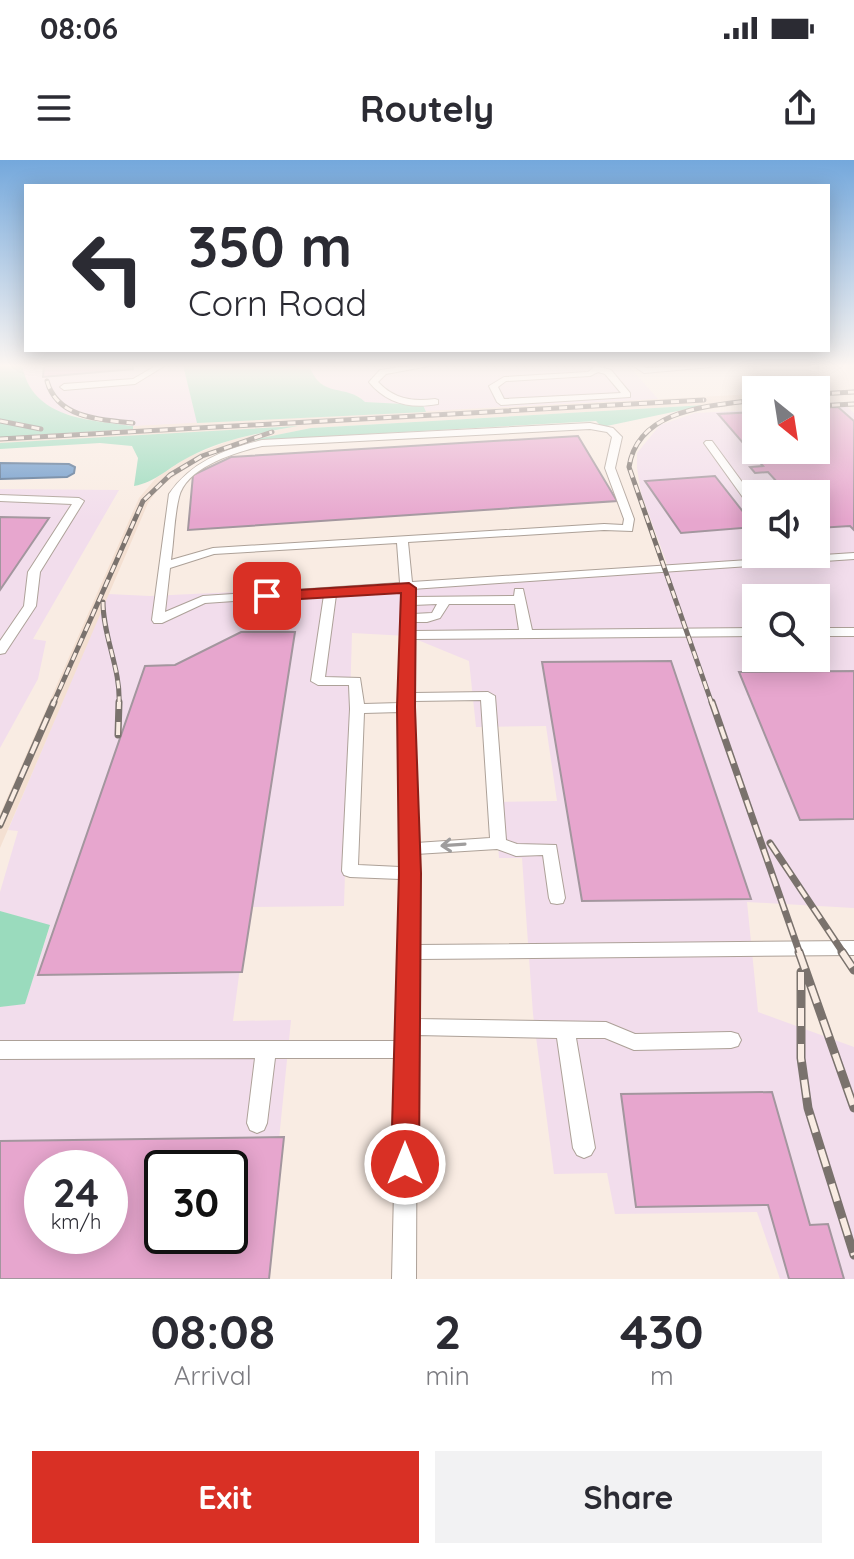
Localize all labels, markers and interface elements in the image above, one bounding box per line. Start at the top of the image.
text: 08:06 [40,9,118,47]
icon: menu [32,86,76,130]
text: Routely [360,86,494,131]
icon: share [778,86,822,130]
text: 350 m [188,211,352,281]
icon: left [56,216,160,320]
text: Corn Road [188,280,367,325]
north arrow [742,376,830,464]
map controls [742,376,830,672]
button: sound [742,480,830,568]
pin [233,562,301,630]
icon: arrive [245,574,289,618]
button: search [742,584,830,672]
one-way arrow [441,838,467,853]
position arrow [363,1122,447,1206]
speed limit sign: 30 [144,1150,248,1254]
text: 24 [53,1167,99,1217]
text: km/h [51,1209,101,1234]
text: 08:08 [150,1301,275,1361]
text: 2 [434,1301,461,1361]
text: 430 [620,1301,704,1361]
text: Arrival [174,1359,252,1392]
text: min [425,1359,470,1392]
text: m [650,1359,674,1392]
button: Exit [32,1451,419,1543]
button: Share [435,1451,822,1543]

